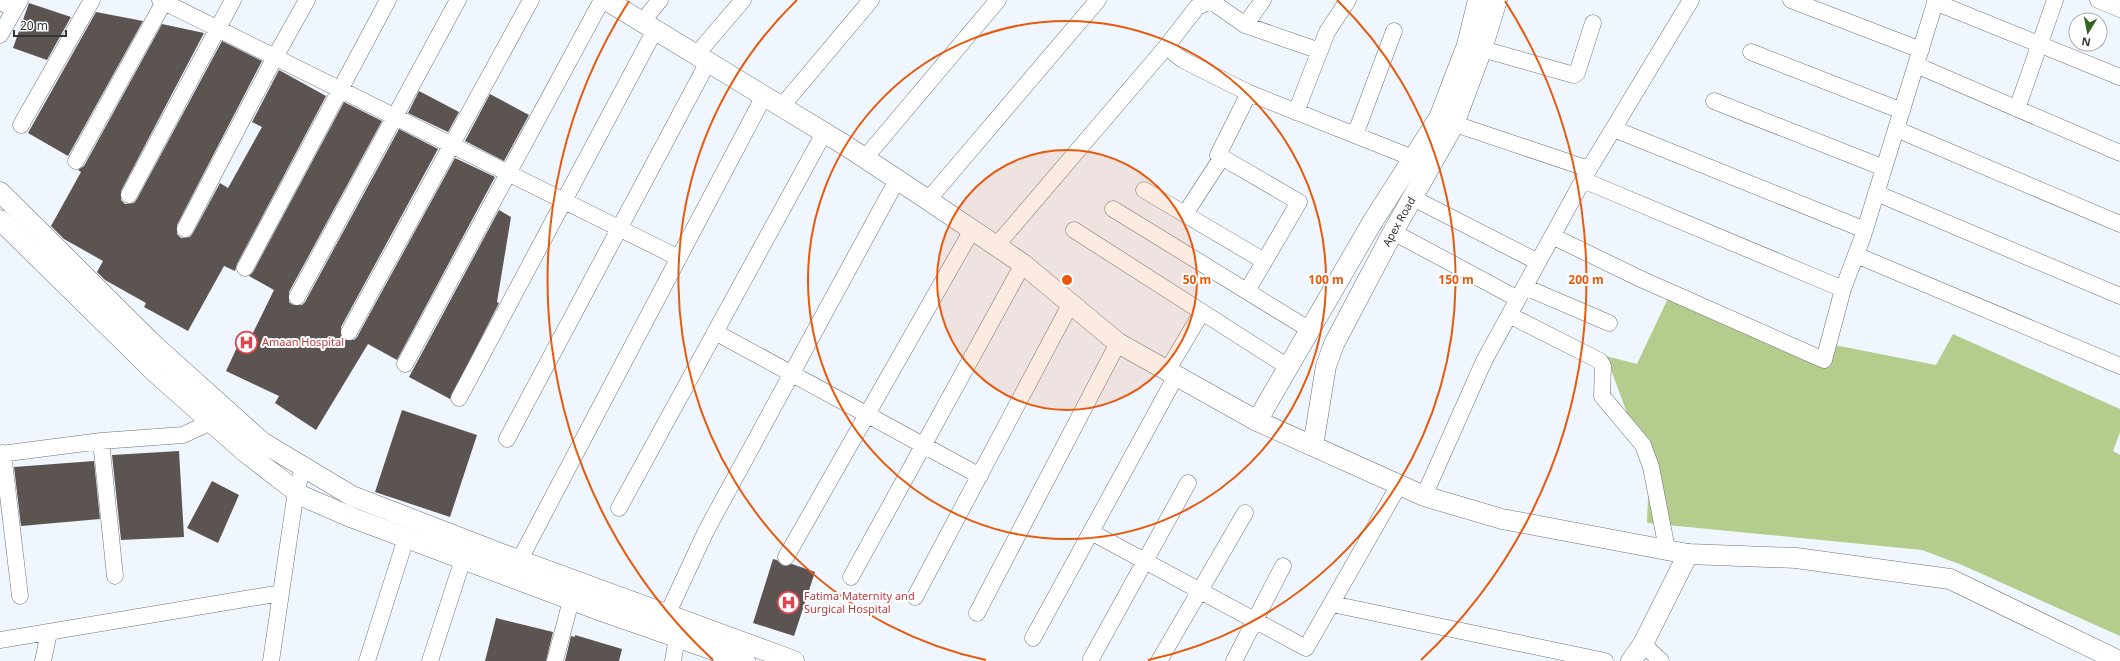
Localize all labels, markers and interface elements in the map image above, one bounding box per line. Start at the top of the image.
scale bar [14,12,66,38]
north arrow [2068,12,2108,52]
text: 20 m [20,17,48,34]
text: N [2080,34,2092,51]
street label: Apex Road [1379,194,1418,249]
text: 50 m [1183,271,1211,288]
text: 100 m [1308,271,1344,288]
text: 150 m [1438,271,1474,288]
text: 200 m [1568,271,1604,288]
centre of rings [1060,273,1074,287]
hospital icon: Amaan Hospital [234,329,260,355]
place label: Amaan Hospital [262,334,344,349]
place label: Fatima Maternity and Surgical Hospital [804,588,915,616]
hospital icon: Fatima Maternity and Surgical Hospital [776,589,802,615]

